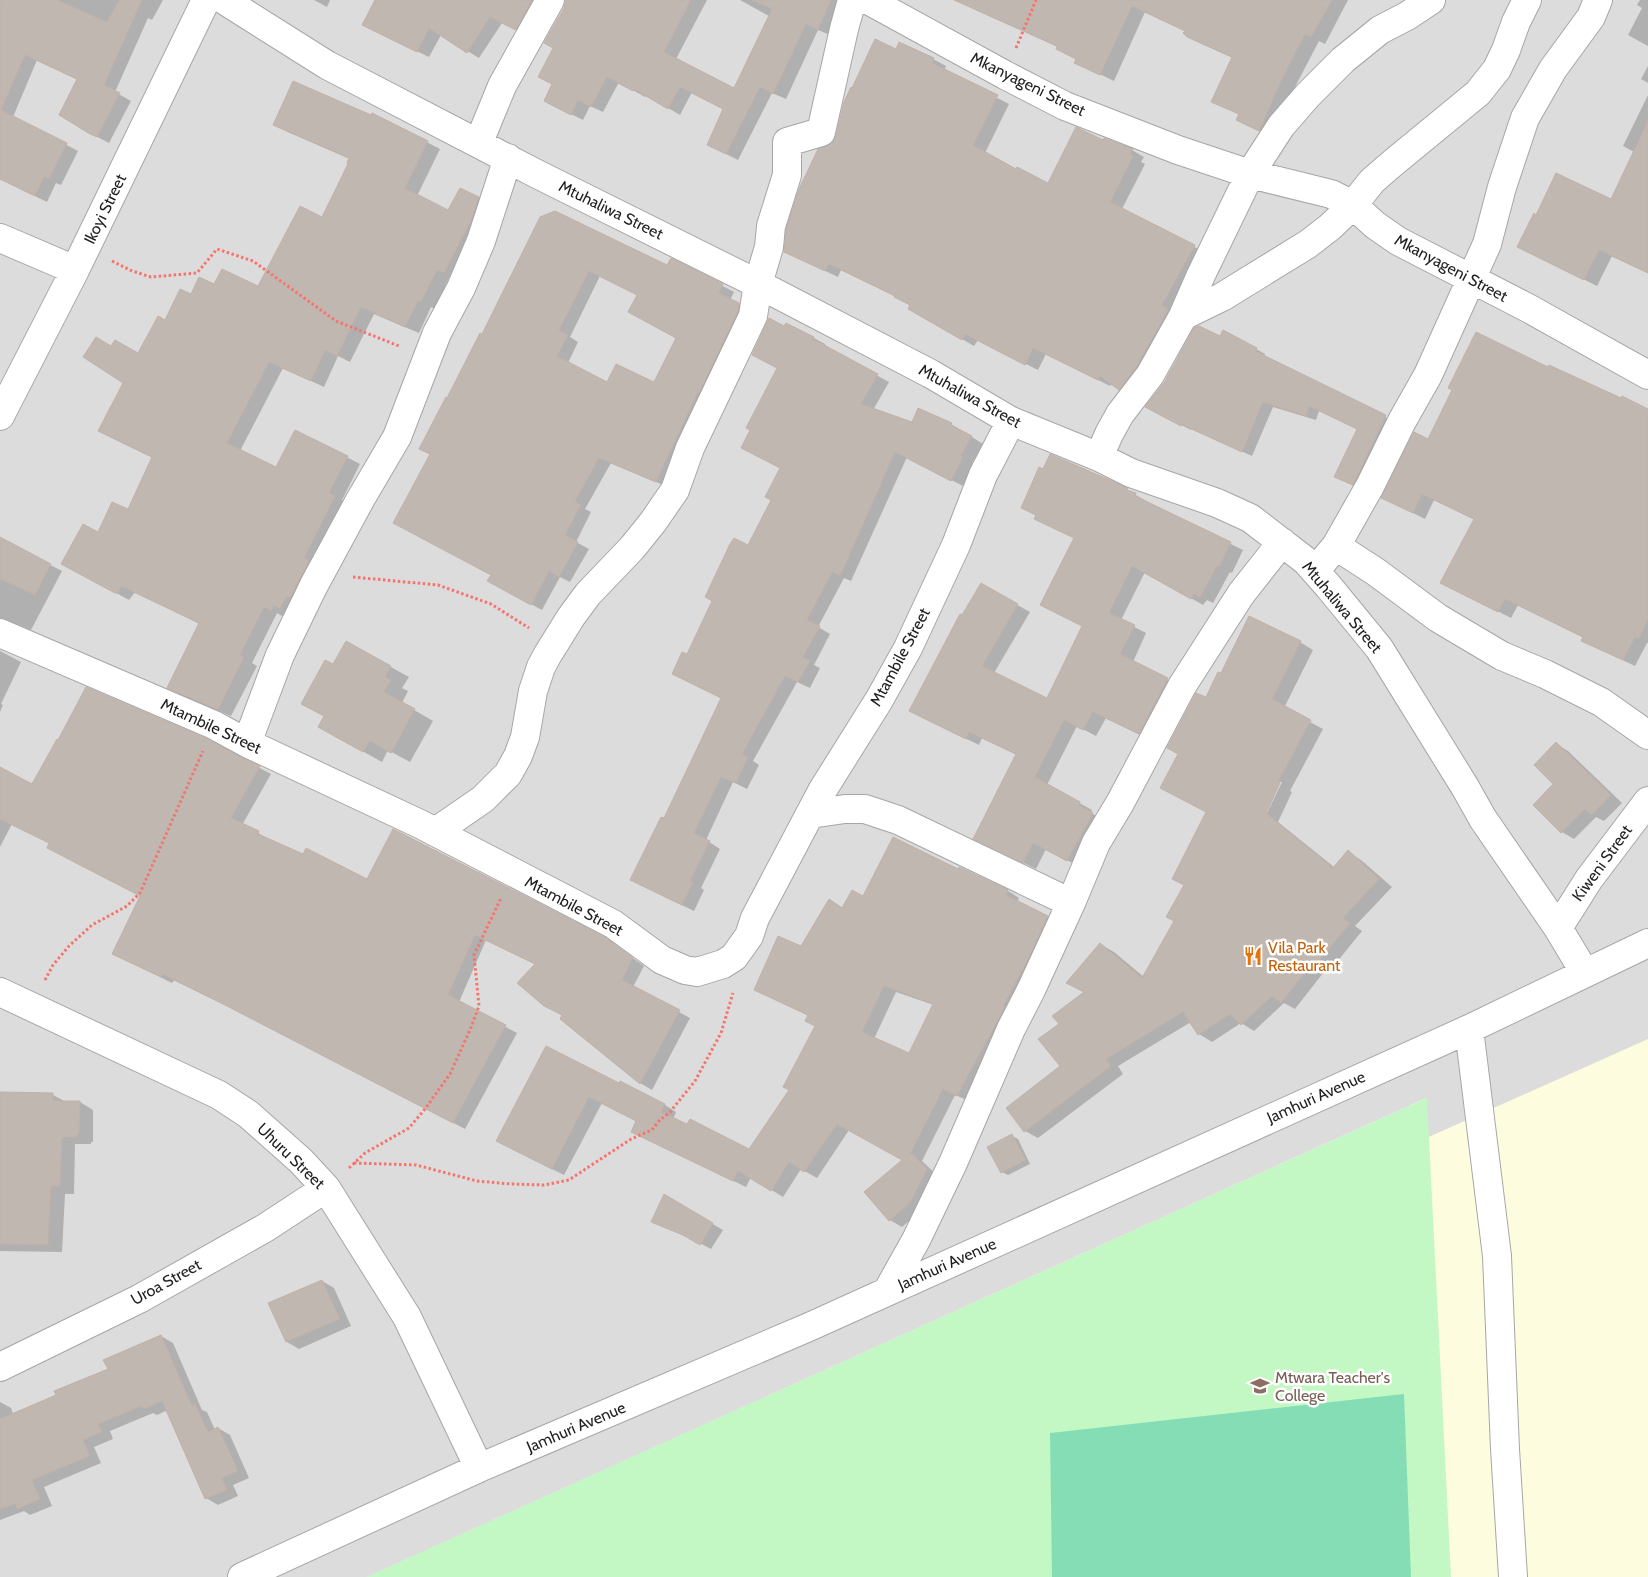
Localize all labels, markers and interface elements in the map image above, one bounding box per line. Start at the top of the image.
street label: Mkanyageni Street [968,48,1089,120]
street label: Ikoyi Street [80,170,130,247]
street label: Mtuhaliwa Street [556,176,667,244]
street label: Mkanyageni Street [1391,230,1511,306]
street label: Mtuhaliwa Street [916,360,1025,432]
street label: Mtuhaliwa Street [1298,557,1386,657]
street label: Mtambile Street [866,604,934,709]
street label: Mtambile Street [158,694,265,758]
street label: Kiweni Street [1568,821,1636,905]
street label: Mtambile Street [522,872,627,940]
place label: Vila Park Restaurant [1268,938,1341,975]
restaurant icon: Vila Park Restaurant [1242,945,1264,967]
street label: Jamhuri Avenue [1263,1067,1368,1128]
street label: Uhuru Street [253,1119,329,1193]
street label: Jamhuri Avenue [894,1234,999,1295]
street label: Uroa Street [128,1255,205,1309]
place label: Mtwara Teacher's College [1275,1368,1390,1405]
school or university icon: Mtwara Teacher's College [1249,1375,1271,1397]
street label: Jamhuri Avenue [523,1398,628,1457]

